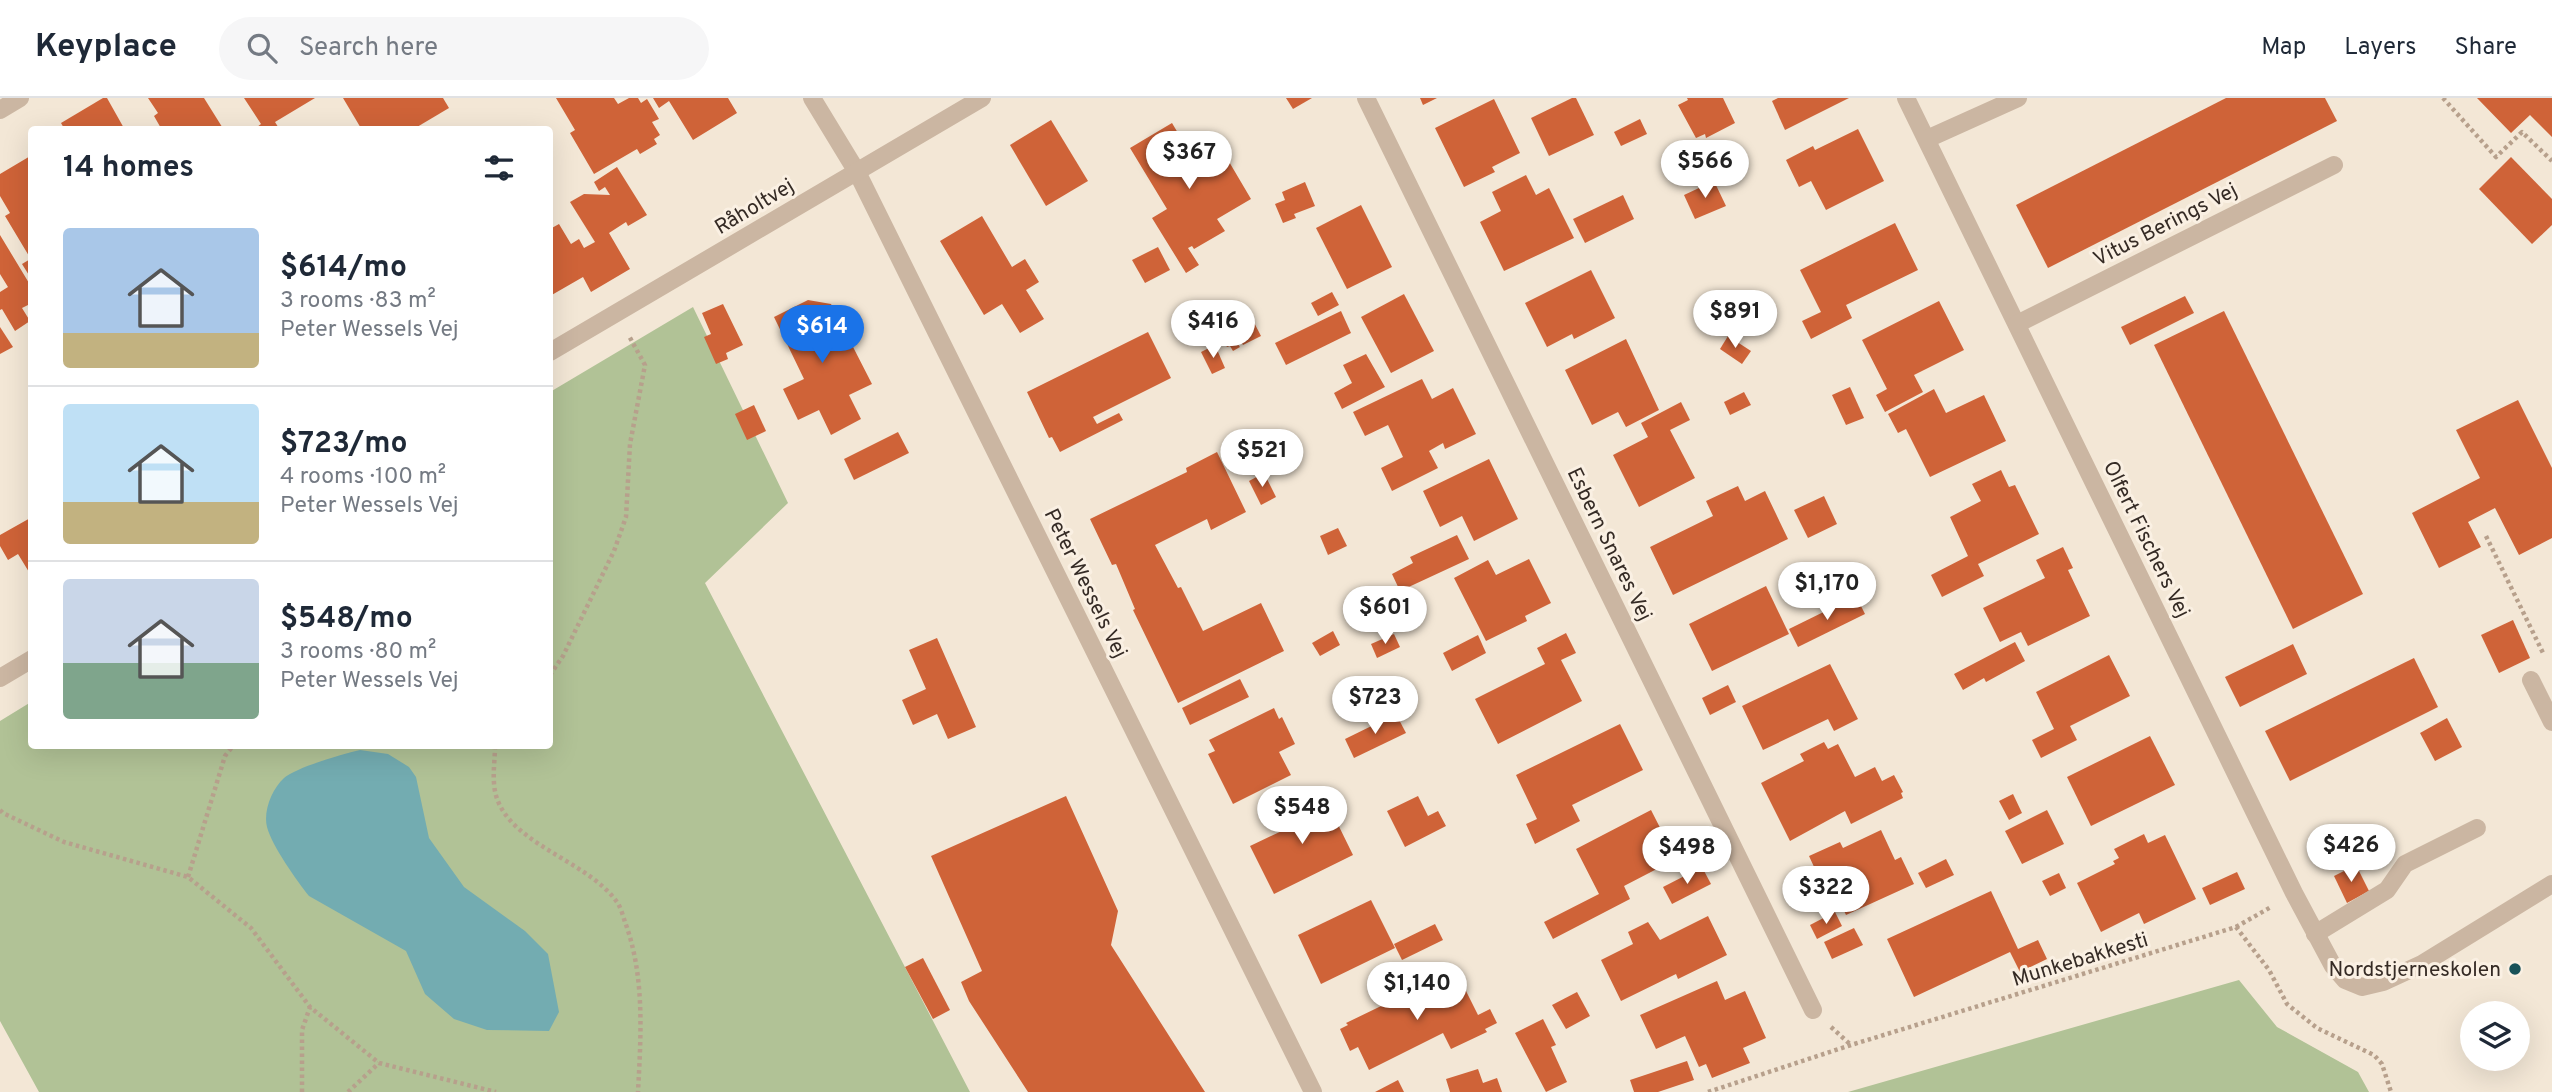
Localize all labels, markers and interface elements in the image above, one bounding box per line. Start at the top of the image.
search box [219,17,709,80]
text: Keyplace [35,27,177,69]
icon: search [243,29,281,67]
text: Search here [299,32,438,65]
text: Map [2261,33,2306,63]
text: Layers [2344,33,2416,63]
text: Share [2454,33,2517,63]
pin: $367 [1148,132,1230,191]
text: $367 [1162,139,1216,168]
pin: $566 [1664,140,1746,200]
text: $566 [1677,148,1733,177]
icon: filters [480,149,518,187]
text: 14 homes [63,150,194,187]
street label: Råholtvej [710,173,799,242]
street label: Vitus Berings Vej [2089,177,2242,273]
text: $614/mo [280,250,407,287]
icon: home [119,256,203,340]
text: 3 rooms · 83 m² [280,287,436,316]
pin: $891 [1694,290,1776,350]
text: $891 [1709,298,1761,327]
pin: $416 [1172,300,1254,360]
pin: $614 [781,306,863,365]
text: $416 [1187,308,1239,337]
text: $614 [796,313,848,342]
text: Peter Wessels Vej [280,316,459,345]
text: $723/mo [280,426,408,463]
pin: $521 [1221,430,1303,489]
icon: home [119,432,203,516]
text: $521 [1236,437,1288,466]
street label: Olfert Fischers Vej [2096,457,2195,623]
text: 4 rooms · 100 m² [280,463,446,492]
street label: Esbern Snares Vej [1560,464,1657,626]
text: Peter Wessels Vej [280,492,459,521]
street label: Peter Wessels Vej [1037,504,1133,663]
pin: $1,170 [1770,562,1884,622]
text: $1,170 [1794,570,1860,599]
pin: $601 [1344,587,1426,646]
text: $601 [1359,594,1411,623]
text: $548/mo [280,601,413,638]
icon: home [119,607,203,691]
text: 3 rooms · 80 m² [280,638,436,667]
text: Peter Wessels Vej [280,667,459,696]
pin: $723 [1334,676,1416,736]
text: $723 [1348,684,1402,713]
pin: $548 [1261,786,1343,846]
text: $548 [1273,794,1331,823]
pin: $426 [2310,824,2392,884]
pin: $498 [1646,826,1728,886]
text: $426 [2323,832,2379,861]
text: $498 [1658,834,1716,863]
pin: $322 [1785,866,1867,926]
text: $322 [1798,874,1854,903]
street label: Munkebakkesti [2009,927,2152,994]
place label: Nordstjerneskolen [2328,957,2501,984]
marker: Nordstjerneskolen [2507,961,2523,977]
pin: $1,140 [1360,962,1474,1022]
text: $1,140 [1383,970,1451,999]
map controls [2460,1001,2530,1071]
button: layers [2460,1001,2530,1071]

